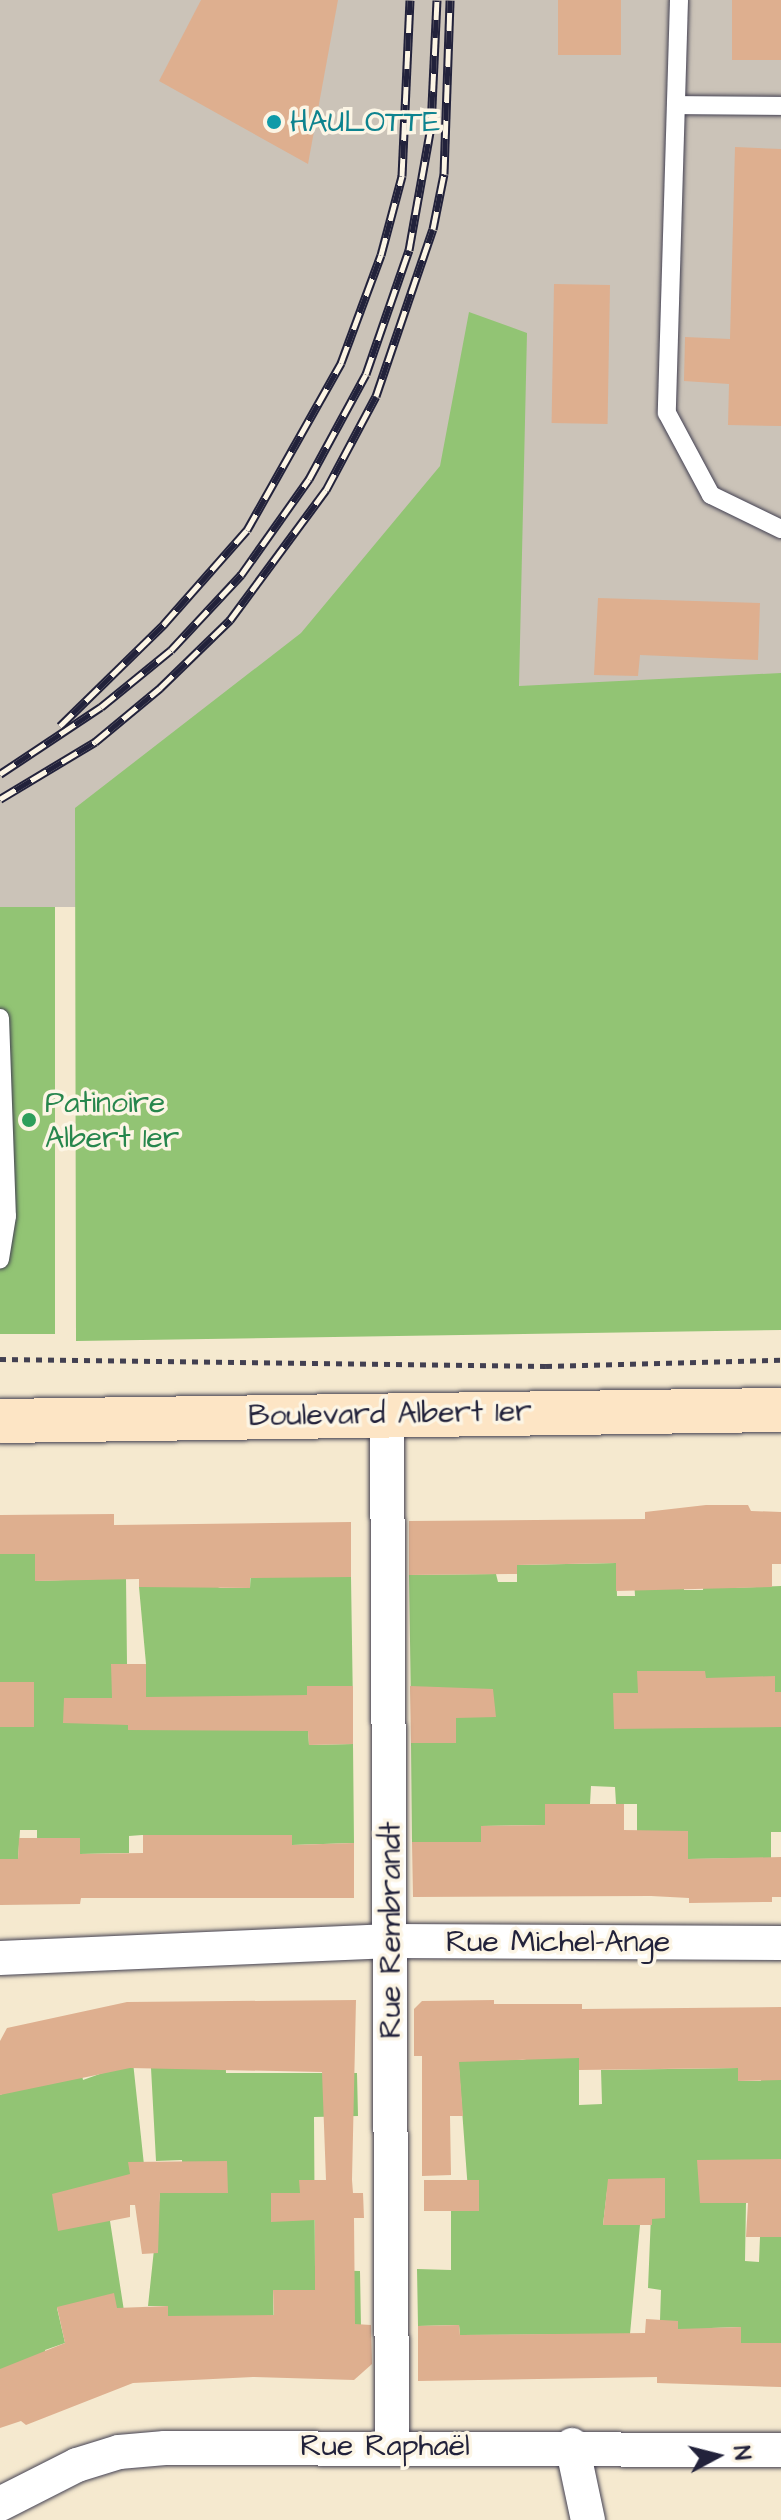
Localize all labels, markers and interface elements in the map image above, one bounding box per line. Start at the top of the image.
place label: HAULOTTE [290,104,440,140]
marker: HAULOTTE [265,113,283,131]
place label: Patinoire Albert 1er [45,1085,179,1156]
marker: Patinoire Albert 1er [20,1111,38,1129]
street label: Boulevard Albert 1er [248,1394,532,1434]
street label: Rue Rembrandt [373,1821,409,2039]
street label: Rue Michel-Ange [446,1924,670,1960]
north arrow [677,2416,757,2496]
street label: Rue Raphaël [300,2428,470,2464]
text: N [725,2444,758,2462]

